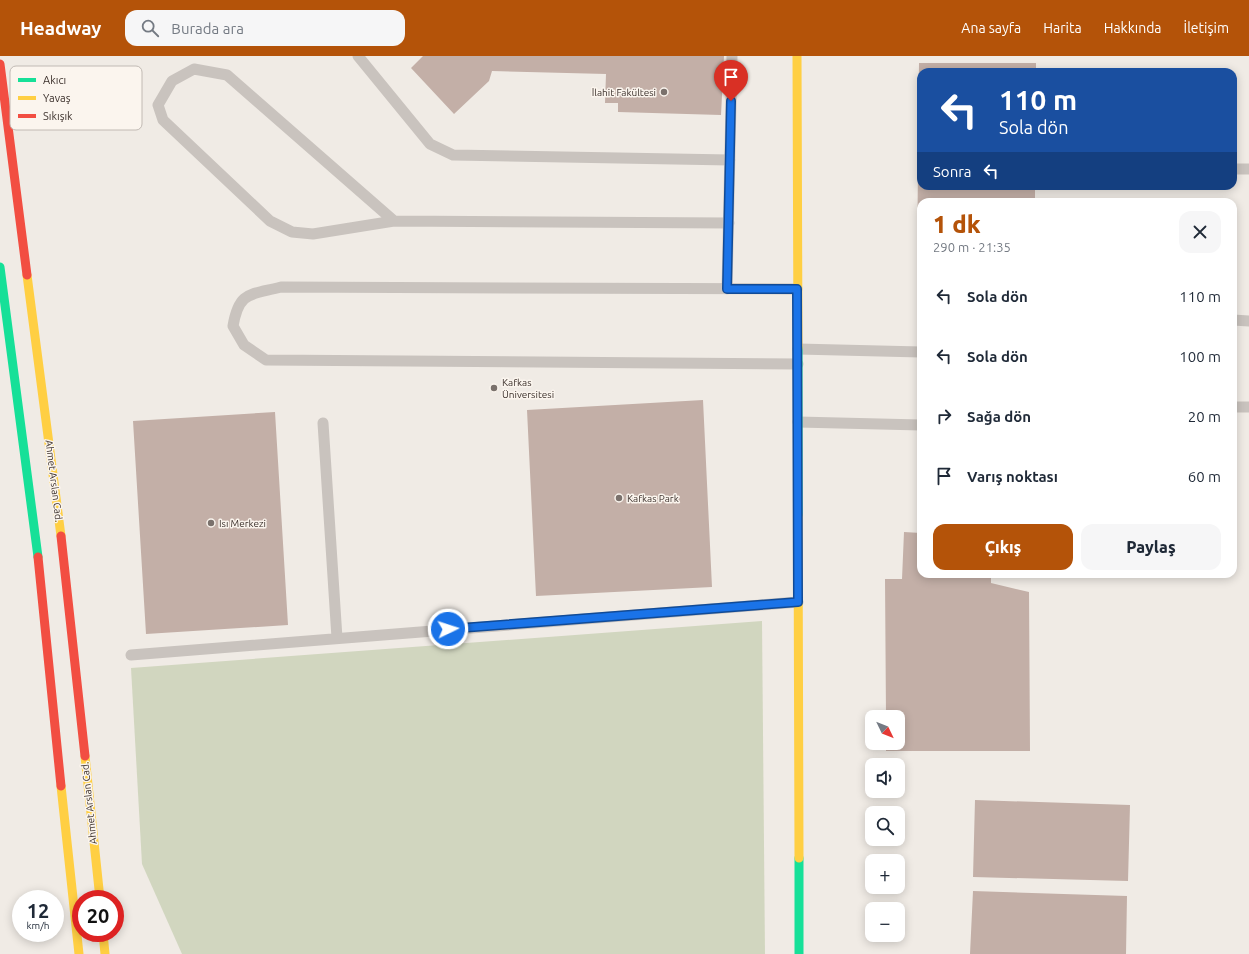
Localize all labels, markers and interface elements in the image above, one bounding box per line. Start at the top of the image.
search box [125,10,405,46]
text: Headway [20,17,101,39]
icon: search [139,17,161,39]
text: Burada ara [171,20,244,37]
text: Ana sayfa [961,20,1021,36]
text: Harita [1043,20,1082,36]
text: Hakkında [1104,20,1162,36]
text: İletişim [1184,20,1229,36]
pin [714,60,748,101]
legend [10,66,142,130]
icon: arrive [720,66,742,88]
text: Akıcı [43,74,66,86]
icon: left [933,84,985,136]
text: 110 m [999,84,1077,115]
place label: İlahit Fakültesi [592,87,656,98]
marker: İlahit Fakültesi [659,87,669,97]
text: Yavaş [43,92,71,104]
text: Sıkışık [43,110,73,122]
text: Sola dön [999,117,1068,137]
icon: left [980,160,1002,182]
text: Sonra [933,163,972,180]
text: 1 dk [933,211,981,238]
button: close [1179,211,1221,253]
text: 290 m · 21:35 [933,240,1011,254]
icon: left [933,285,955,307]
text: Sola dön [967,288,1028,305]
text: 110 m [1179,288,1221,305]
icon: left [933,345,955,367]
text: Sola dön [967,348,1028,365]
text: 100 m [1179,348,1221,365]
place label: Kafkas Üniversitesi [502,377,554,400]
marker: Kafkas Üniversitesi [489,383,499,393]
icon: right [933,405,955,427]
text: Sağa dön [967,408,1031,425]
text: 20 m [1188,408,1221,425]
street label: Ahmet Arslan Cad. [44,439,64,523]
icon: arrive [933,465,955,487]
text: Varış noktası [967,468,1058,485]
text: 60 m [1188,468,1221,485]
marker: Kafkas Park [614,493,624,503]
place label: Kafkas Park [627,493,679,504]
marker: Isı Merkezi [206,518,216,528]
place label: Isı Merkezi [219,518,266,529]
button: Çıkış [933,524,1073,570]
button: Paylaş [1081,524,1221,570]
position arrow [427,608,469,650]
north arrow [865,710,905,750]
map controls [865,710,905,942]
button: sound [865,758,905,798]
street label: Ahmet Arslan Cad. [79,761,99,845]
button: search [865,806,905,846]
button: + [865,854,905,894]
speed limit sign: 20 [72,890,124,942]
text: 12 [27,899,49,922]
button: − [865,902,905,942]
text: km/h [26,920,50,931]

